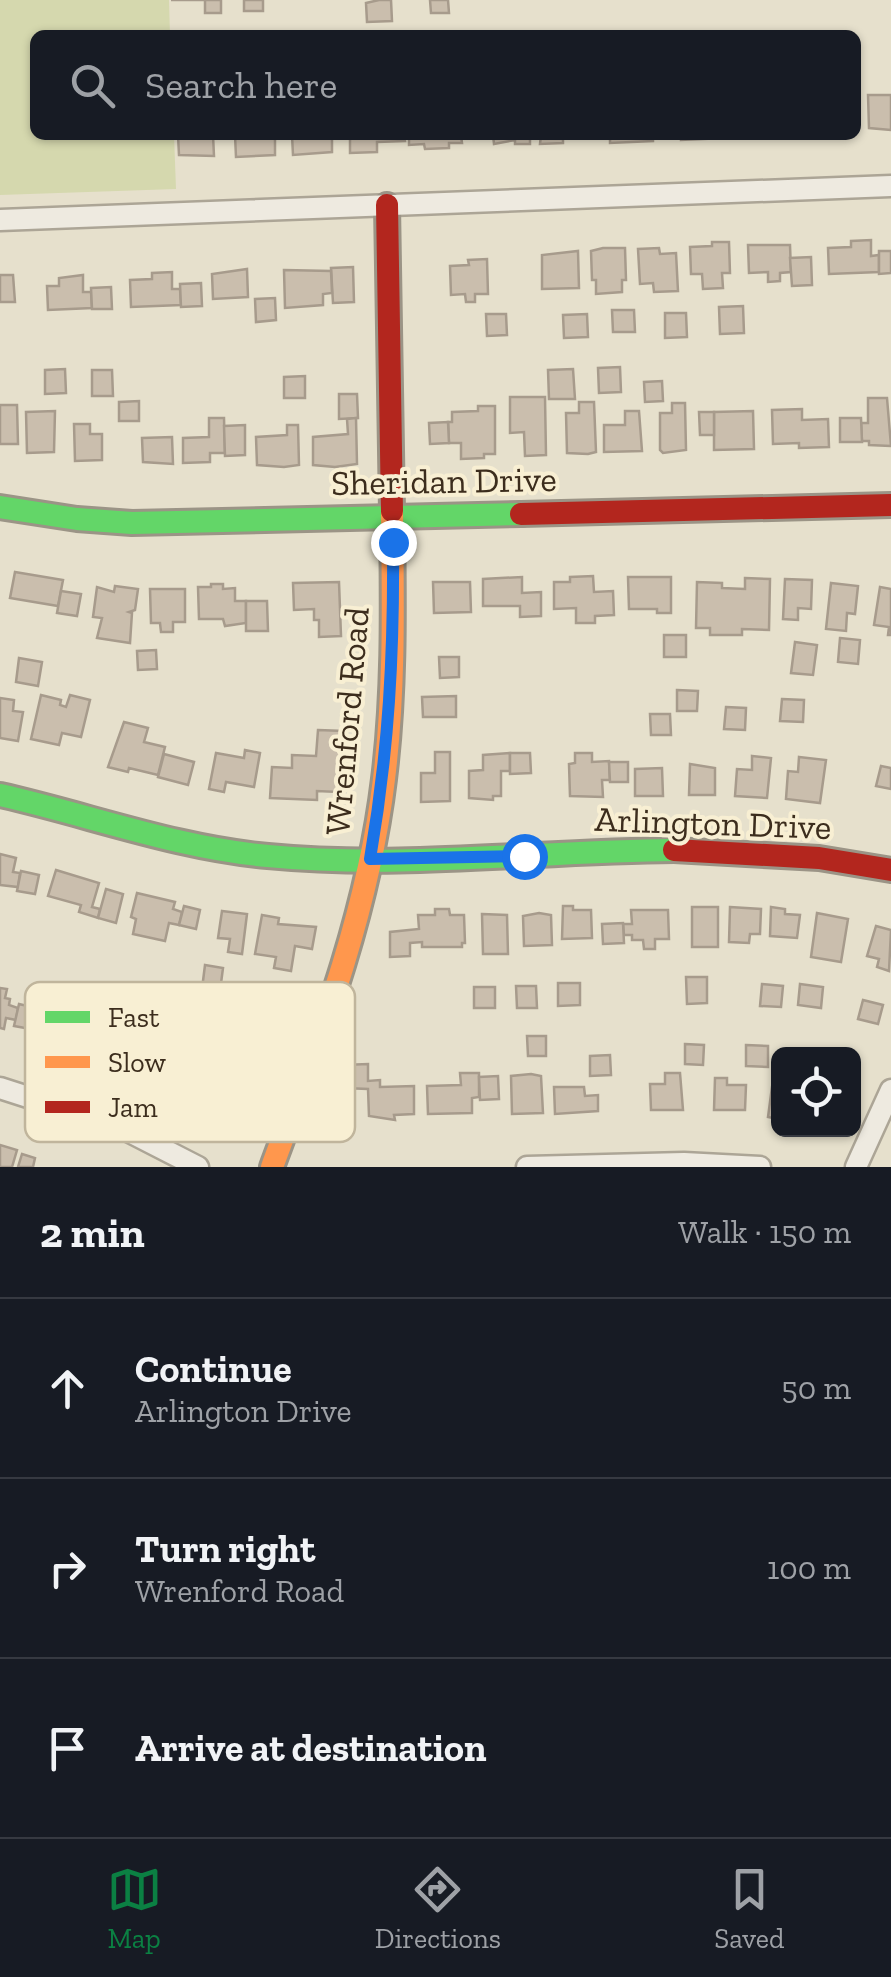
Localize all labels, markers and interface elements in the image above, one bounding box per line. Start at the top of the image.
search box [30,30,861,140]
icon: search [65,58,120,113]
text: Search here [145,62,337,108]
street label: Sheridan Drive [331,458,557,504]
route end [371,520,417,566]
street label: Wrenford Road [316,605,378,837]
street label: Arlington Drive [594,798,832,848]
route start [502,834,548,880]
legend [25,982,355,1142]
text: Fast [108,1001,160,1034]
text: Slow [108,1046,166,1079]
map controls [771,1047,861,1137]
button: locate [771,1047,861,1137]
text: Jam [108,1091,158,1124]
text: 2 min [40,1207,145,1258]
text: Walk · 150 m [678,1213,851,1251]
text: Continue [135,1346,292,1392]
icon: ahead [40,1361,95,1416]
text: 50 m [781,1369,851,1407]
text: Arlington Drive [135,1392,352,1430]
text: Turn right [135,1526,315,1572]
icon: right [40,1541,95,1596]
text: 100 m [767,1549,851,1587]
text: Wrenford Road [135,1572,344,1610]
icon: arrive [40,1721,95,1776]
text: Arrive at destination [135,1725,486,1771]
tab: Map [107,1862,162,1955]
tab: Directions [375,1862,501,1955]
tab: Saved [714,1862,784,1955]

